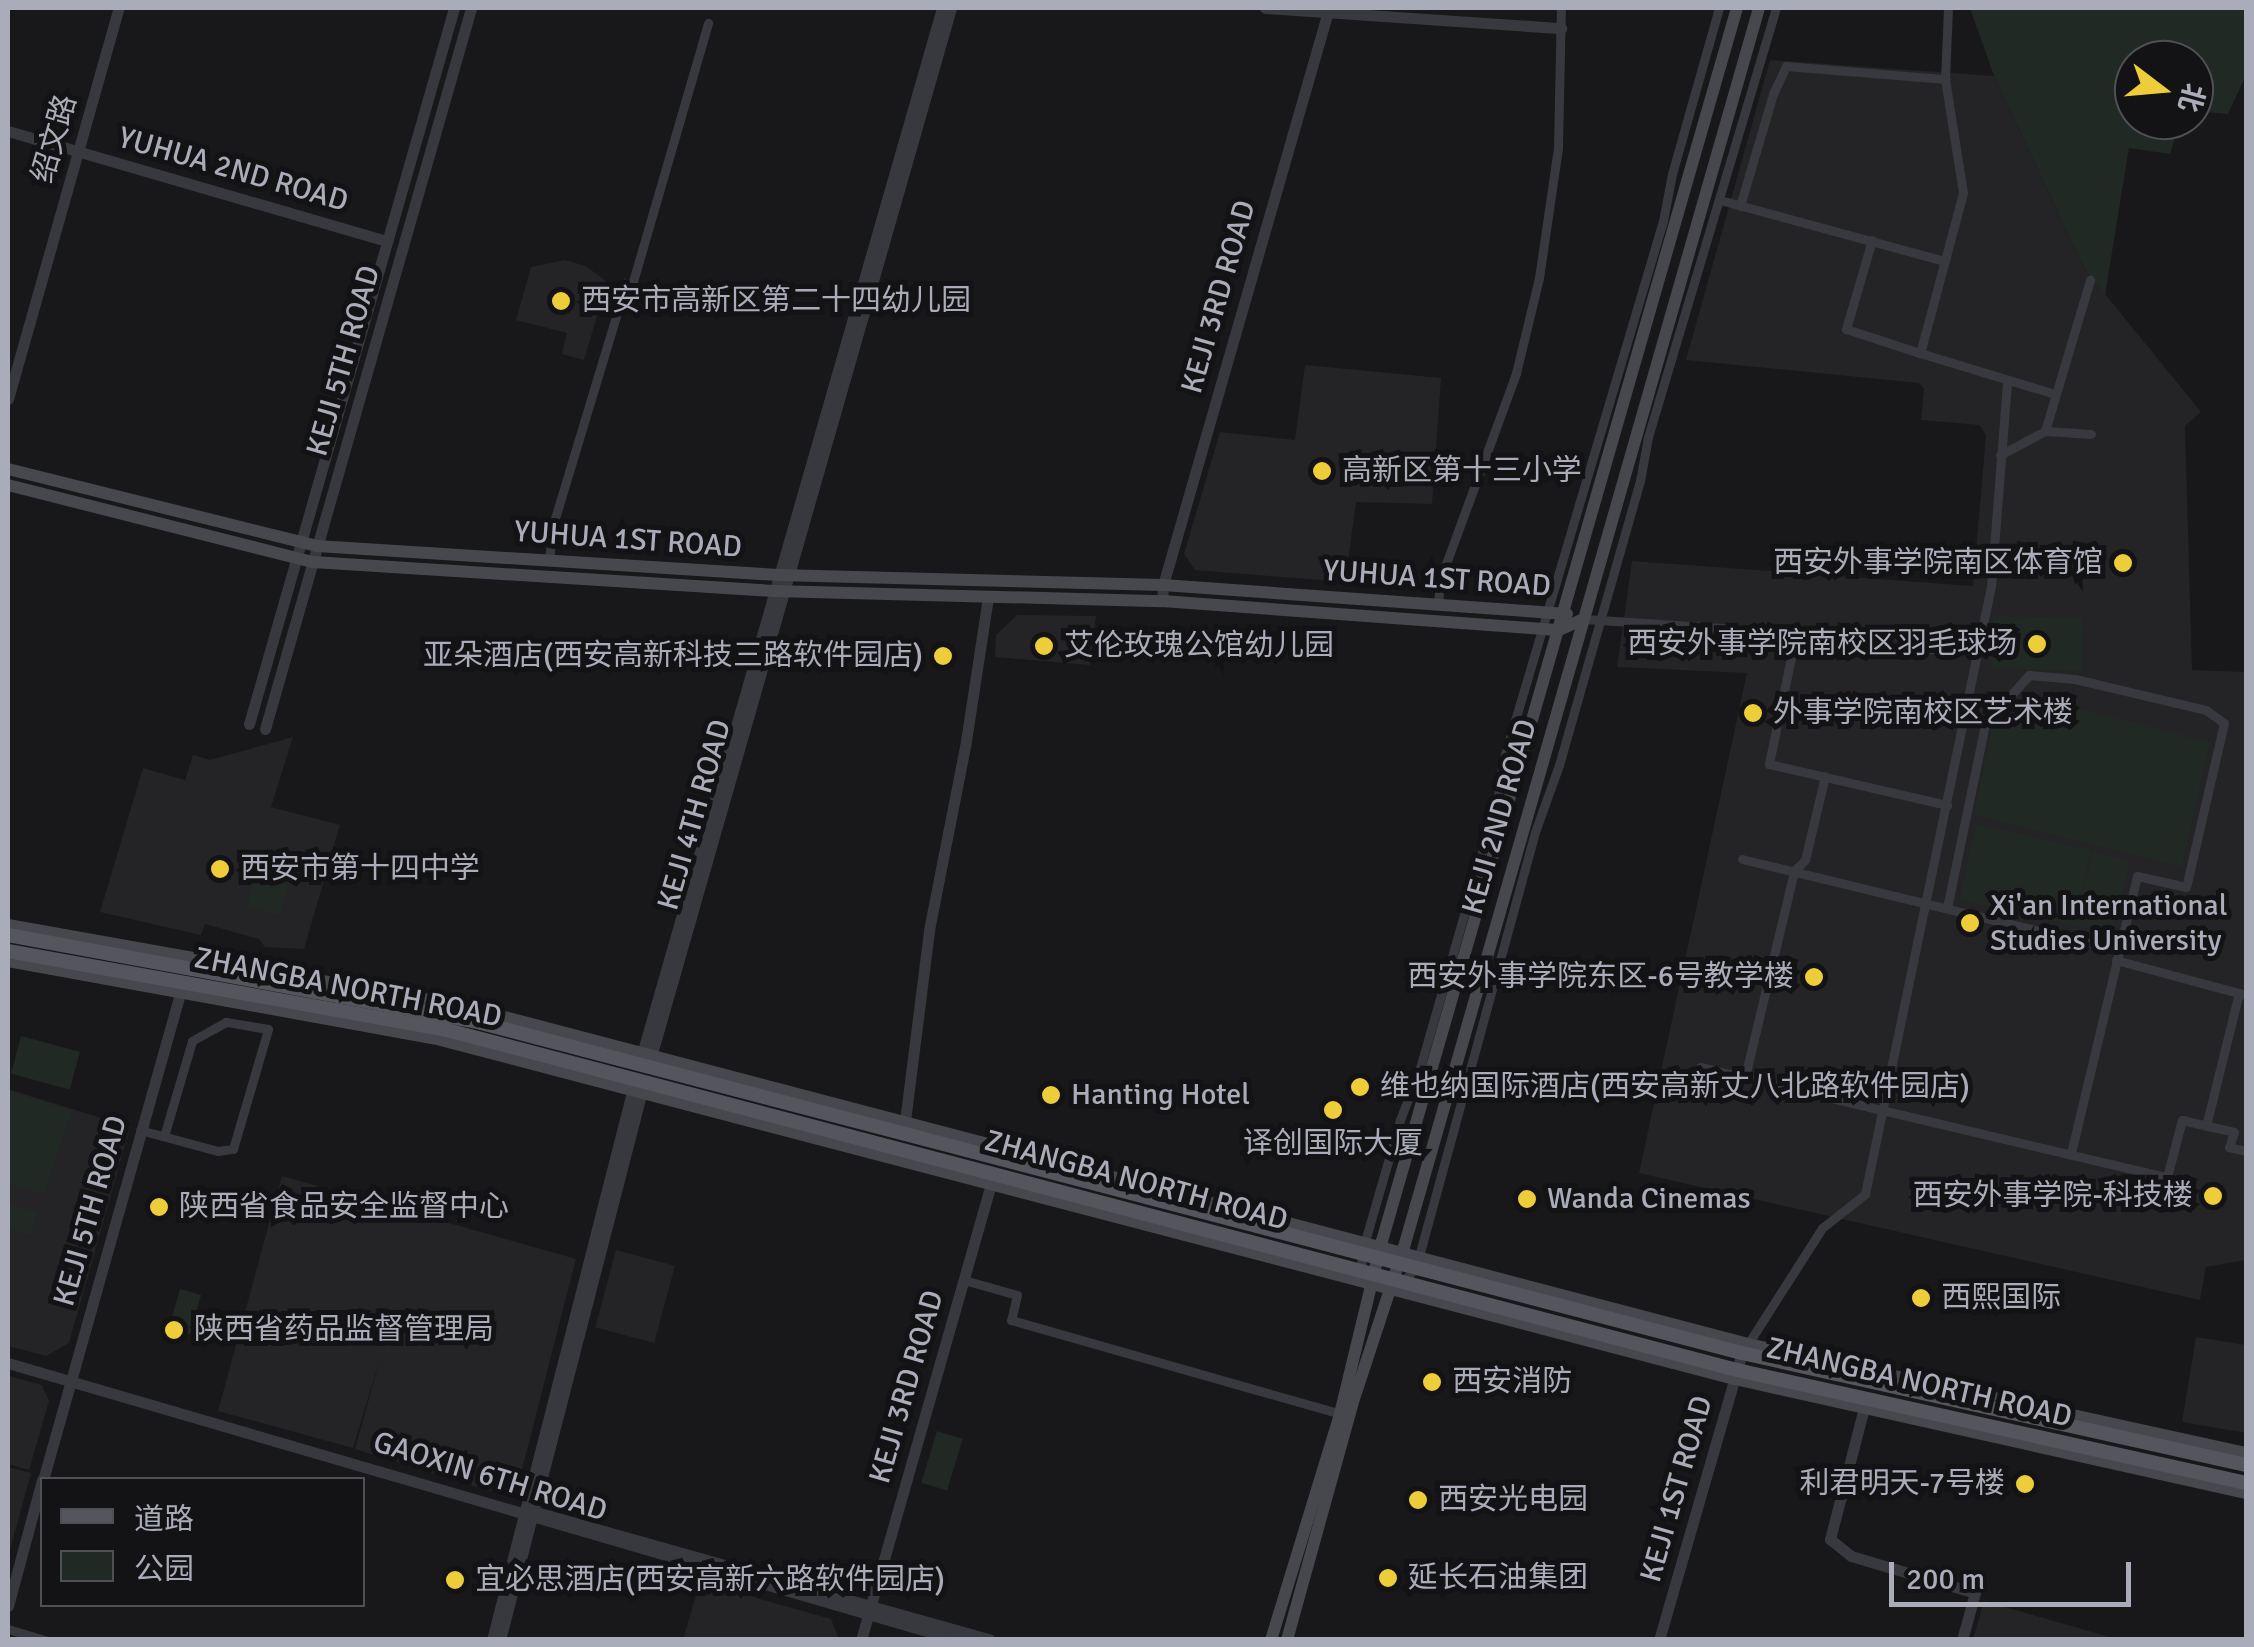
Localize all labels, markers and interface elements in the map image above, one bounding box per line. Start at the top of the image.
north arrow [2114,40,2214,140]
text: 北 [2171,80,2211,116]
street label: 绍文路 [25,91,85,187]
street label: YUHUA 2ND ROAD [114,120,352,220]
street label: KEJI 3RD ROAD [1174,197,1264,397]
street label: KEJI 5TH ROAD [300,262,388,460]
place label: 西安市高新区第二十四幼儿园 [581,283,971,319]
marker: 西安市高新区第二十四幼儿园 [550,290,572,312]
place label: 高新区第十三小学 [1342,453,1582,489]
marker: 高新区第十三小学 [1311,460,1333,482]
street label: YUHUA 1ST ROAD [513,514,743,566]
place label: 西安外事学院南区体育馆 [1773,545,2103,581]
marker: 西安外事学院南区体育馆 [2112,552,2134,574]
street label: YUHUA 1ST ROAD [1322,553,1552,605]
place label: 西安外事学院南校区羽毛球场 [1627,626,2017,662]
place label: 艾伦玫瑰公馆幼儿园 [1064,628,1334,664]
marker: 西安外事学院南校区羽毛球场 [2026,633,2048,655]
marker: 艾伦玫瑰公馆幼儿园 [1033,635,1055,657]
place label: 亚朵酒店(西安高新科技三路软件园店) [423,638,923,674]
marker: 亚朵酒店(西安高新科技三路软件园店) [932,645,954,667]
place label: 外事学院南校区艺术楼 [1773,695,2073,731]
marker: 外事学院南校区艺术楼 [1742,702,1764,724]
street label: KEJI 2ND ROAD [1455,715,1545,919]
street label: KEJI 4TH ROAD [651,716,739,914]
place label: 西安市第十四中学 [240,851,480,887]
marker: 西安市第十四中学 [209,858,231,880]
place label: Xi'an International Studies University [1990,888,2228,958]
marker: Xi'an International Studies University [1959,912,1981,934]
street label: ZHANGBA NORTH ROAD [191,941,505,1035]
place label: 西安外事学院东区-6号教学楼 [1407,959,1794,995]
marker: 西安外事学院东区-6号教学楼 [1803,966,1825,988]
place label: 维也纳国际酒店(西安高新丈八北路软件园店) [1380,1069,1970,1105]
marker: 维也纳国际酒店(西安高新丈八北路软件园店) [1349,1076,1371,1098]
place label: Hanting Hotel [1071,1077,1250,1113]
marker: Hanting Hotel [1040,1084,1062,1106]
marker: 译创国际大厦 [1322,1099,1344,1121]
street label: KEJI 5TH ROAD [47,1112,135,1310]
street label: ZHANGBA NORTH ROAD [981,1123,1291,1239]
place label: 译创国际大厦 [1243,1126,1423,1162]
place label: 西安外事学院-科技楼 [1913,1178,2193,1214]
place label: Wanda Cinemas [1547,1181,1751,1217]
marker: 西安外事学院-科技楼 [2202,1185,2224,1207]
marker: Wanda Cinemas [1516,1188,1538,1210]
place label: 陕西省食品安全监督中心 [179,1189,509,1225]
marker: 陕西省食品安全监督中心 [148,1196,170,1218]
place label: 西熙国际 [1941,1280,2061,1316]
street label: KEJI 3RD ROAD [862,1287,952,1487]
marker: 西熙国际 [1910,1287,1932,1309]
place label: 陕西省药品监督管理局 [194,1312,494,1348]
marker: 陕西省药品监督管理局 [163,1319,185,1341]
street label: ZHANGBA NORTH ROAD [1763,1330,2075,1436]
place label: 西安消防 [1452,1364,1572,1400]
marker: 西安消防 [1421,1371,1443,1393]
street label: KEJI 1ST ROAD [1633,1392,1721,1586]
street label: GAOXIN 6TH ROAD [369,1424,611,1530]
place label: 利君明天-7号楼 [1800,1466,2005,1502]
marker: 利君明天-7号楼 [2014,1473,2036,1495]
legend [40,1477,365,1607]
place label: 西安光电园 [1438,1482,1588,1518]
marker: 西安光电园 [1407,1489,1429,1511]
text: 道路 [134,1501,194,1538]
scale bar [1894,1542,2136,1604]
text: 公园 [134,1551,194,1588]
place label: 延长石油集团 [1408,1560,1588,1596]
text: 200 m [1906,1561,1985,1598]
place label: 宜必思酒店(西安高新六路软件园店) [475,1562,945,1598]
marker: 延长石油集团 [1377,1567,1399,1589]
marker: 宜必思酒店(西安高新六路软件园店) [444,1569,466,1591]

